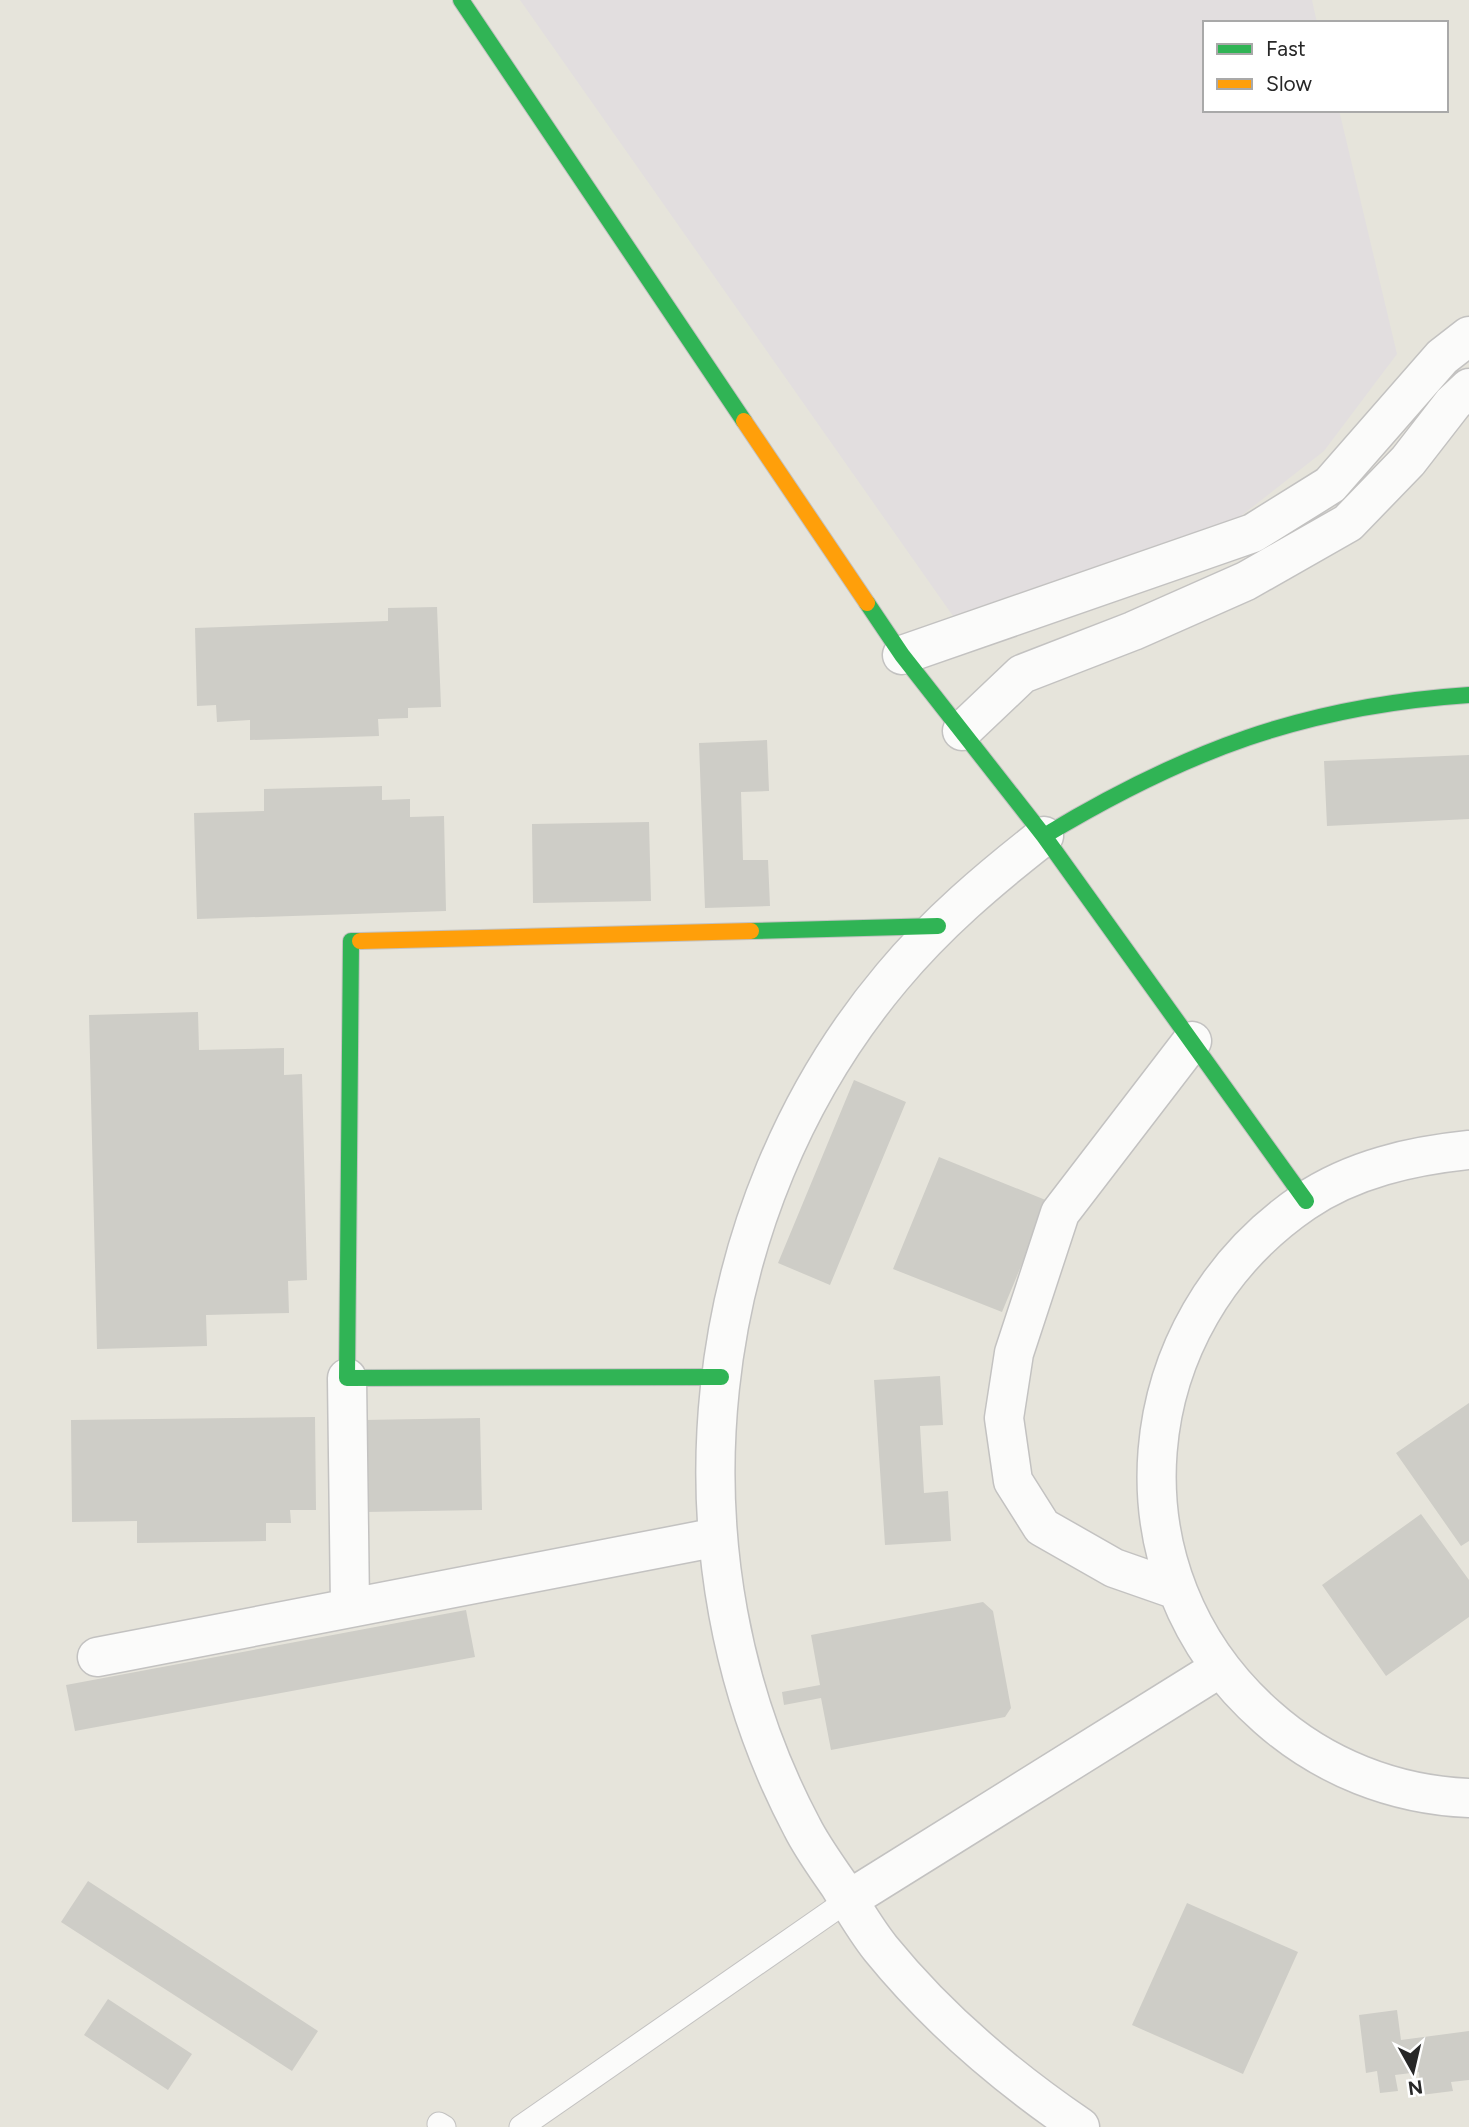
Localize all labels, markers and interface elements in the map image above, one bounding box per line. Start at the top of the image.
legend [1203,21,1448,112]
text: Fast [1266,36,1306,61]
text: Slow [1266,71,1312,96]
north arrow [1378,2036,1448,2106]
text: N [1406,2075,1424,2100]

